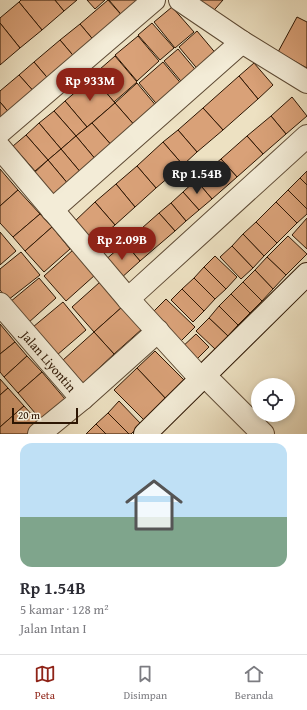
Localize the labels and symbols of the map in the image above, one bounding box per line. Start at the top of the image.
pin: Rp 933M [53,68,127,102]
pin: Rp 1.54B [156,161,238,195]
pin: Rp 2.09B [81,227,163,261]
street label: Jalan Liyontin [15,325,81,397]
scale bar [12,406,78,425]

